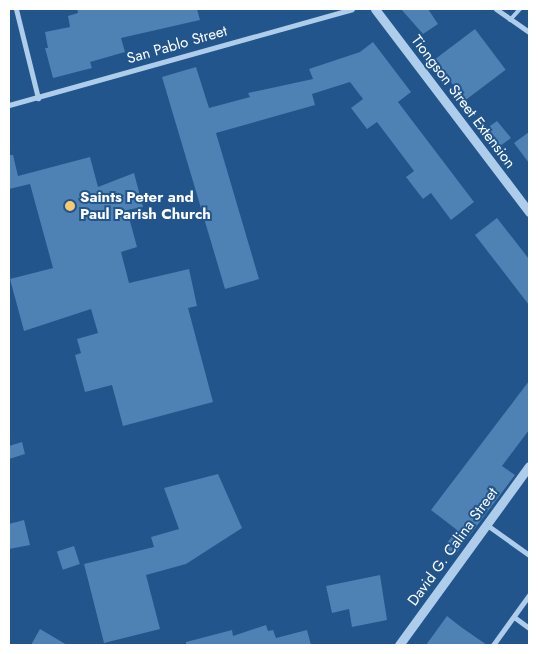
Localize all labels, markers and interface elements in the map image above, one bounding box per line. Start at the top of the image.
street label: San Pablo Street [125,22,229,68]
street label: Tiongson Street Extension [407,32,519,172]
place label: Saints Peter and Paul Parish Church [80,188,211,223]
marker: Saints Peter and Paul Parish Church [64,200,76,212]
street label: David G. Calina Street [404,485,502,609]

